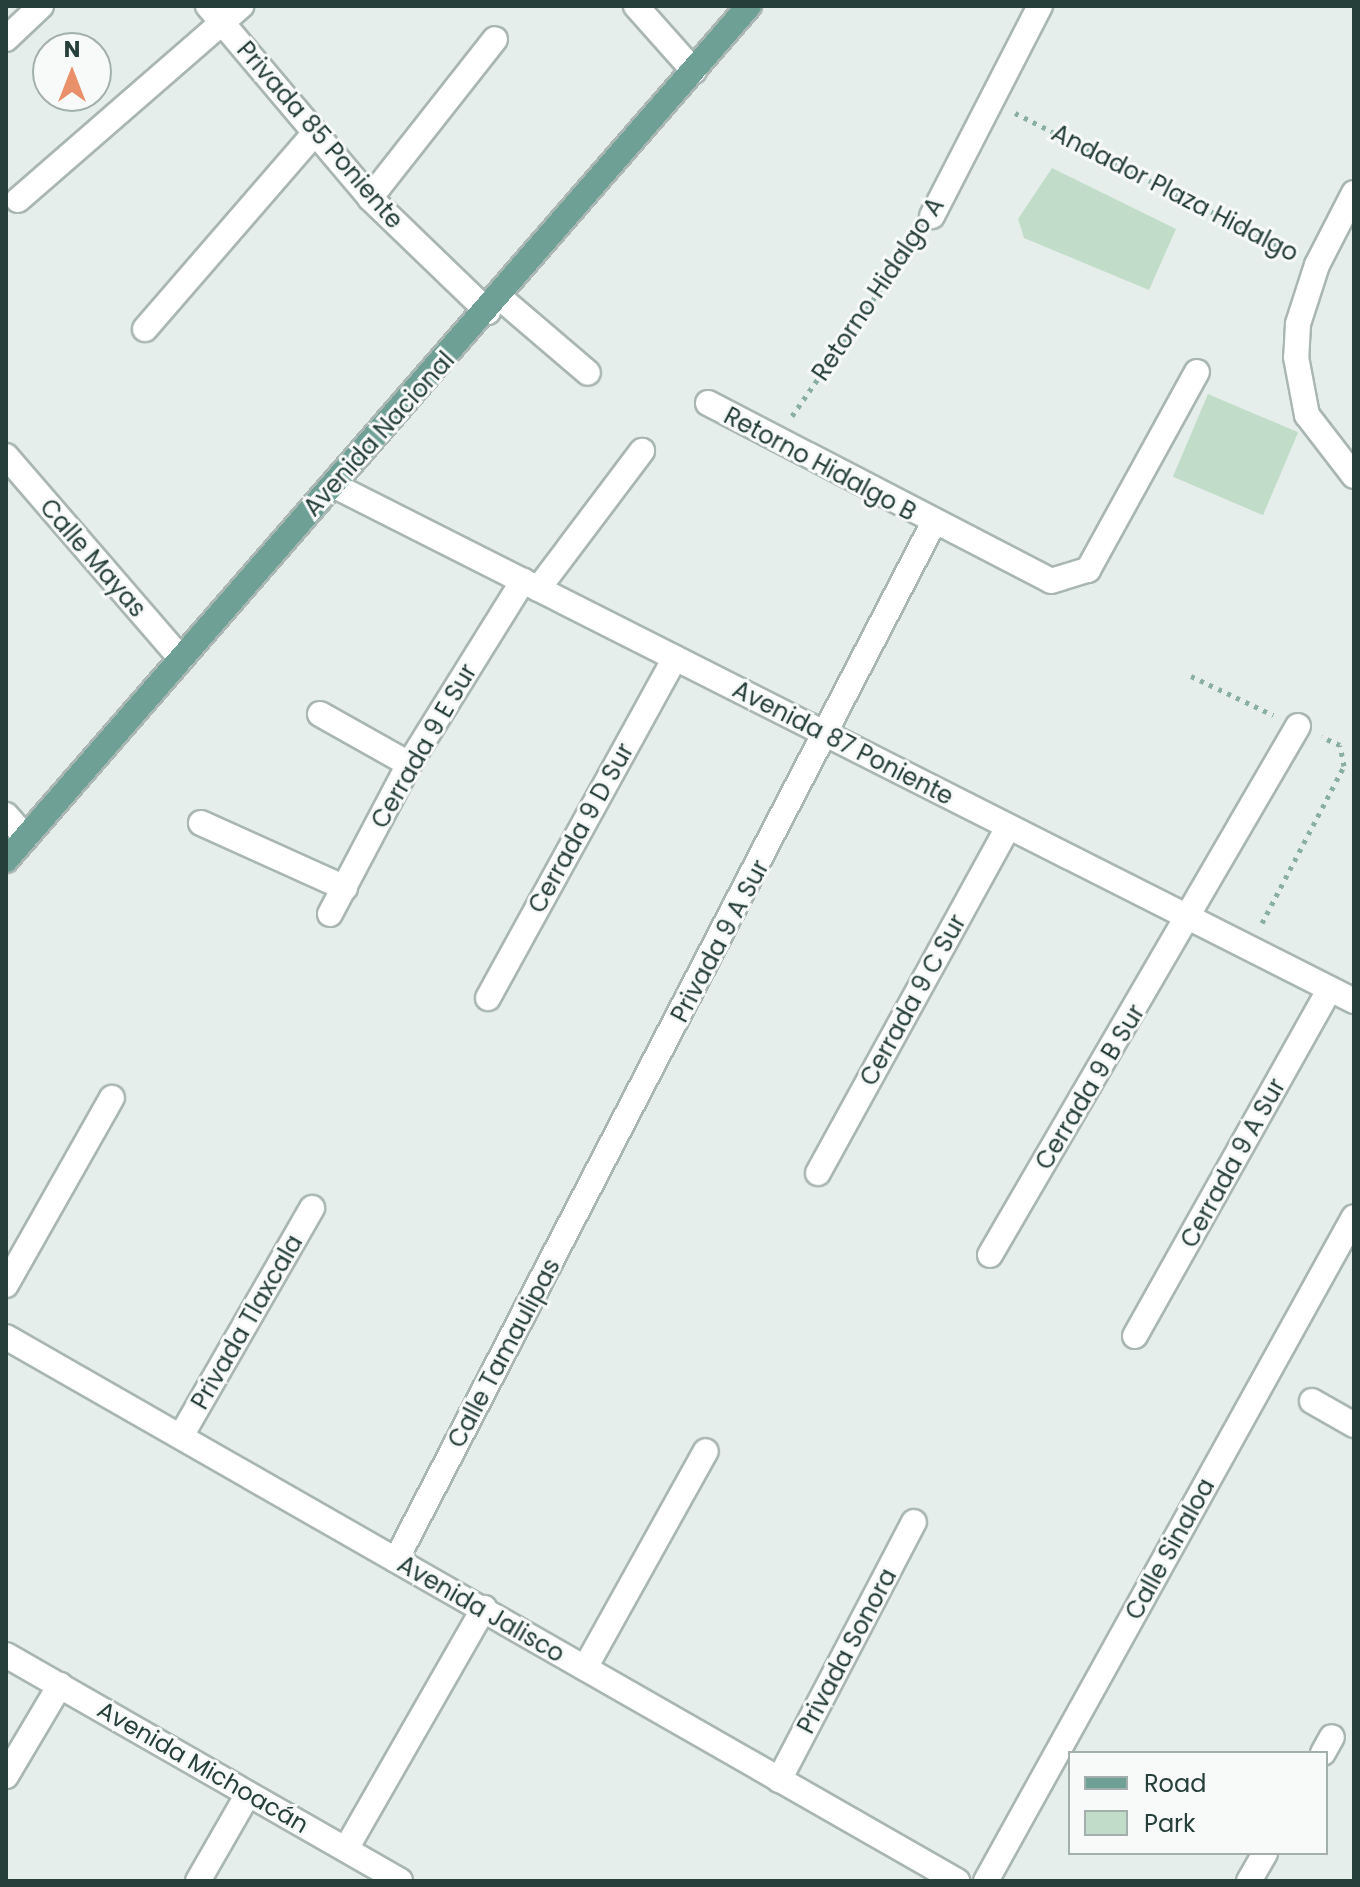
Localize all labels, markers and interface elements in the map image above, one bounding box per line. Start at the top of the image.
north arrow [32,32,112,112]
text: N [64,34,80,65]
street label: Privada 85 Poniente [231,36,409,234]
street label: Andador Plaza Hidalgo [1047,118,1303,268]
street label: Retorno Hidalgo A [806,192,950,386]
street label: Avenida Nacional [298,346,460,522]
street label: Retorno Hidalgo B [719,401,921,527]
street label: Calle Mayas [34,493,152,623]
street label: Cerrada 9 E Sur [365,659,483,833]
street label: Avenida 87 Poniente [728,675,958,811]
street label: Cerrada 9 D Sur [522,738,640,918]
street label: Privada 9 A Sur [665,855,775,1027]
street label: Cerrada 9 C Sur [854,909,972,1091]
street label: Cerrada 9 B Sur [1029,999,1151,1175]
street label: Cerrada 9 A Sur [1175,1073,1291,1253]
street label: Privada Tlaxcala [185,1230,309,1414]
street label: Calle Tamaulipas [442,1253,566,1453]
street label: Calle Sinaloa [1119,1473,1221,1625]
street label: Avenida Jalisco [392,1550,570,1668]
street label: Privada Sonora [791,1564,903,1738]
street label: Avenida Michoacán [92,1695,314,1839]
legend [1068,1751,1328,1855]
text: Road [1144,1767,1206,1800]
text: Park [1144,1807,1195,1840]

